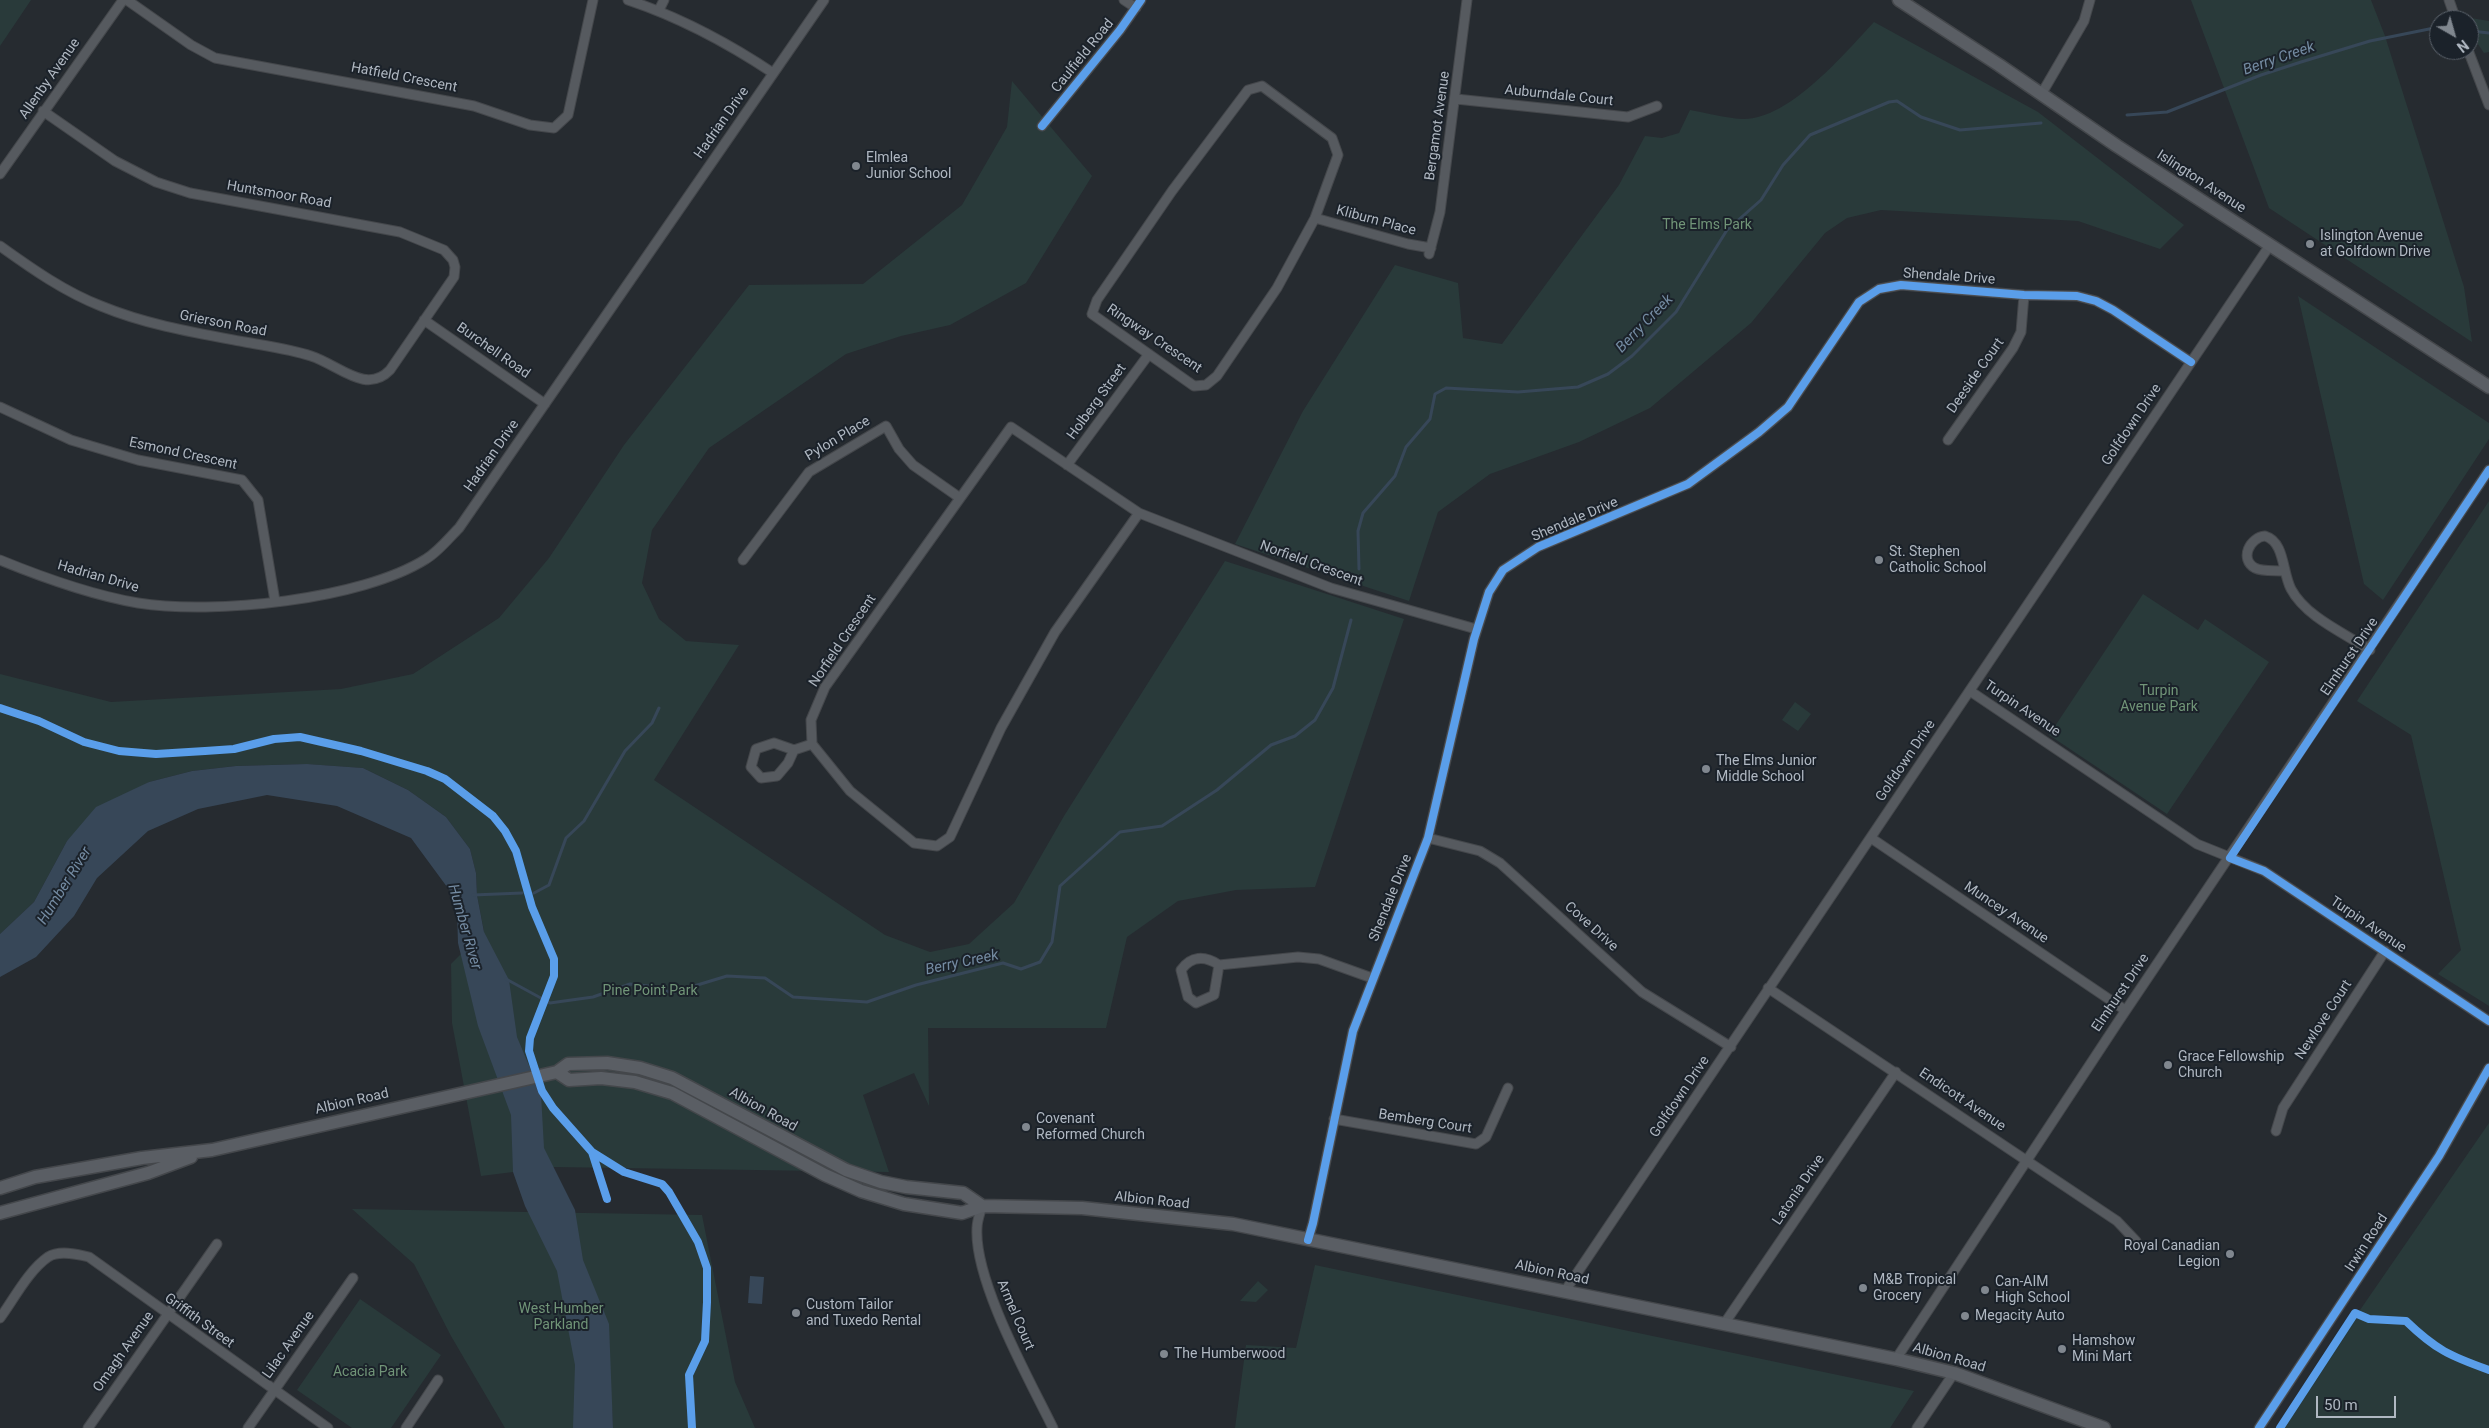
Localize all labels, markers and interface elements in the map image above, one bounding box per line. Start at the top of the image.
north arrow [2429,10,2479,60]
street label: Caulfield Road [1048,16,1118,96]
street label: Allenby Avenue [16,35,84,123]
text: N [2454,37,2471,55]
water label: Berry Creek [2241,38,2317,80]
street label: Hatfield Crescent [350,59,458,97]
street label: Bergamot Avenue [1422,70,1454,182]
street label: Auburndale Court [1504,82,1614,110]
street label: Hadrian Drive [691,84,753,162]
street label: Islington Avenue [2153,147,2249,217]
place label: Elmlea Junior School [866,150,952,182]
marker: Elmlea Junior School [850,160,862,172]
street label: Huntsmoor Road [225,178,333,212]
street label: Kliburn Place [1334,202,1418,240]
park label: The Elms Park [1662,217,1752,233]
place label: Islington Avenue at Golfdown Drive [2320,228,2430,260]
marker: Islington Avenue at Golfdown Drive [2304,238,2316,250]
street label: Shendale Drive [1902,265,1996,289]
water label: Berry Creek [1613,291,1677,357]
street label: Ringway Crescent [1103,301,1205,377]
street label: Grierson Road [178,307,268,341]
street label: Burchell Road [453,319,533,383]
street label: Deeside Court [1944,335,2008,417]
street label: Holberg Street [1064,361,1130,443]
street label: Golfdown Drive [2099,381,2165,469]
street label: Pylon Place [802,413,874,465]
street label: Hadrian Drive [461,417,523,495]
street label: Esmond Crescent [127,434,239,474]
street label: Shendale Drive [1529,494,1621,546]
street label: Norfield Crescent [1257,538,1365,590]
place label: St. Stephen Catholic School [1889,544,1986,576]
marker: St. Stephen Catholic School [1873,554,1885,566]
street label: Hadrian Drive [55,557,141,597]
street label: Norfield Crescent [806,591,880,691]
street label: Elmhurst Drive [2318,615,2382,699]
street label: Turpin Avenue [1981,677,2063,741]
park label: Turpin Avenue Park [2120,683,2198,716]
street label: Golfdown Drive [1873,717,1939,805]
place label: The Elms Junior Middle School [1716,753,1817,786]
marker: The Elms Junior Middle School [1700,763,1712,775]
water label: Humber River [34,844,96,928]
street label: Shendale Drive [1366,852,1416,944]
street label: Muncey Avenue [1961,879,2051,947]
water label: Humber River [443,882,485,972]
street label: Turpin Avenue [2327,893,2409,957]
street label: Cove Drive [1561,899,1621,955]
water label: Berry Creek [924,946,1000,980]
street label: Elmhurst Drive [2089,951,2153,1035]
street label: Newlove Court [2292,977,2356,1063]
park label: Pine Point Park [603,983,697,999]
place label: Grace Fellowship Church [2178,1049,2284,1082]
street label: Golfdown Drive [1647,1053,1713,1141]
marker: Grace Fellowship Church [2162,1059,2174,1071]
street label: Endicott Avenue [1916,1065,2008,1135]
street label: Albion Road [726,1084,800,1136]
street label: Albion Road [314,1085,390,1119]
street label: Bemberg Court [1377,1106,1473,1138]
place label: Covenant Reformed Church [1036,1111,1145,1144]
marker: Covenant Reformed Church [1020,1121,1032,1133]
street label: Latonia Drive [1769,1152,1829,1228]
street label: Albion Road [1114,1189,1190,1213]
street label: Irwin Road [2342,1211,2392,1275]
place label: Royal Canadian Legion [2124,1238,2220,1270]
marker: Royal Canadian Legion [2224,1248,2236,1260]
street label: Albion Road [1514,1257,1590,1289]
place label: M&B Tropical Grocery [1873,1272,1956,1304]
place label: Can-AIM High School [1995,1274,2070,1306]
street label: Armel Court [993,1277,1037,1353]
marker: M&B Tropical Grocery [1857,1282,1869,1294]
marker: Can-AIM High School [1979,1284,1991,1296]
street label: Griffith Street [161,1290,237,1352]
place label: Custom Tailor and Tuxedo Rental [806,1297,921,1330]
park label: West Humber Parkland [519,1301,603,1334]
marker: Custom Tailor and Tuxedo Rental [790,1307,802,1319]
street label: Lilac Avenue [260,1308,318,1382]
place label: Megacity Auto [1975,1308,2065,1324]
street label: Omagh Avenue [90,1309,158,1395]
marker: Megacity Auto [1959,1310,1971,1322]
place label: Hamshow Mini Mart [2072,1333,2135,1365]
street label: Albion Road [1911,1340,1987,1376]
marker: Hamshow Mini Mart [2056,1343,2068,1355]
place label: The Humberwood [1174,1346,1285,1362]
marker: The Humberwood [1158,1348,1170,1360]
park label: Acacia Park [333,1364,407,1380]
scale bar [2319,1386,2399,1418]
text: 50 m [2324,1396,2358,1414]

